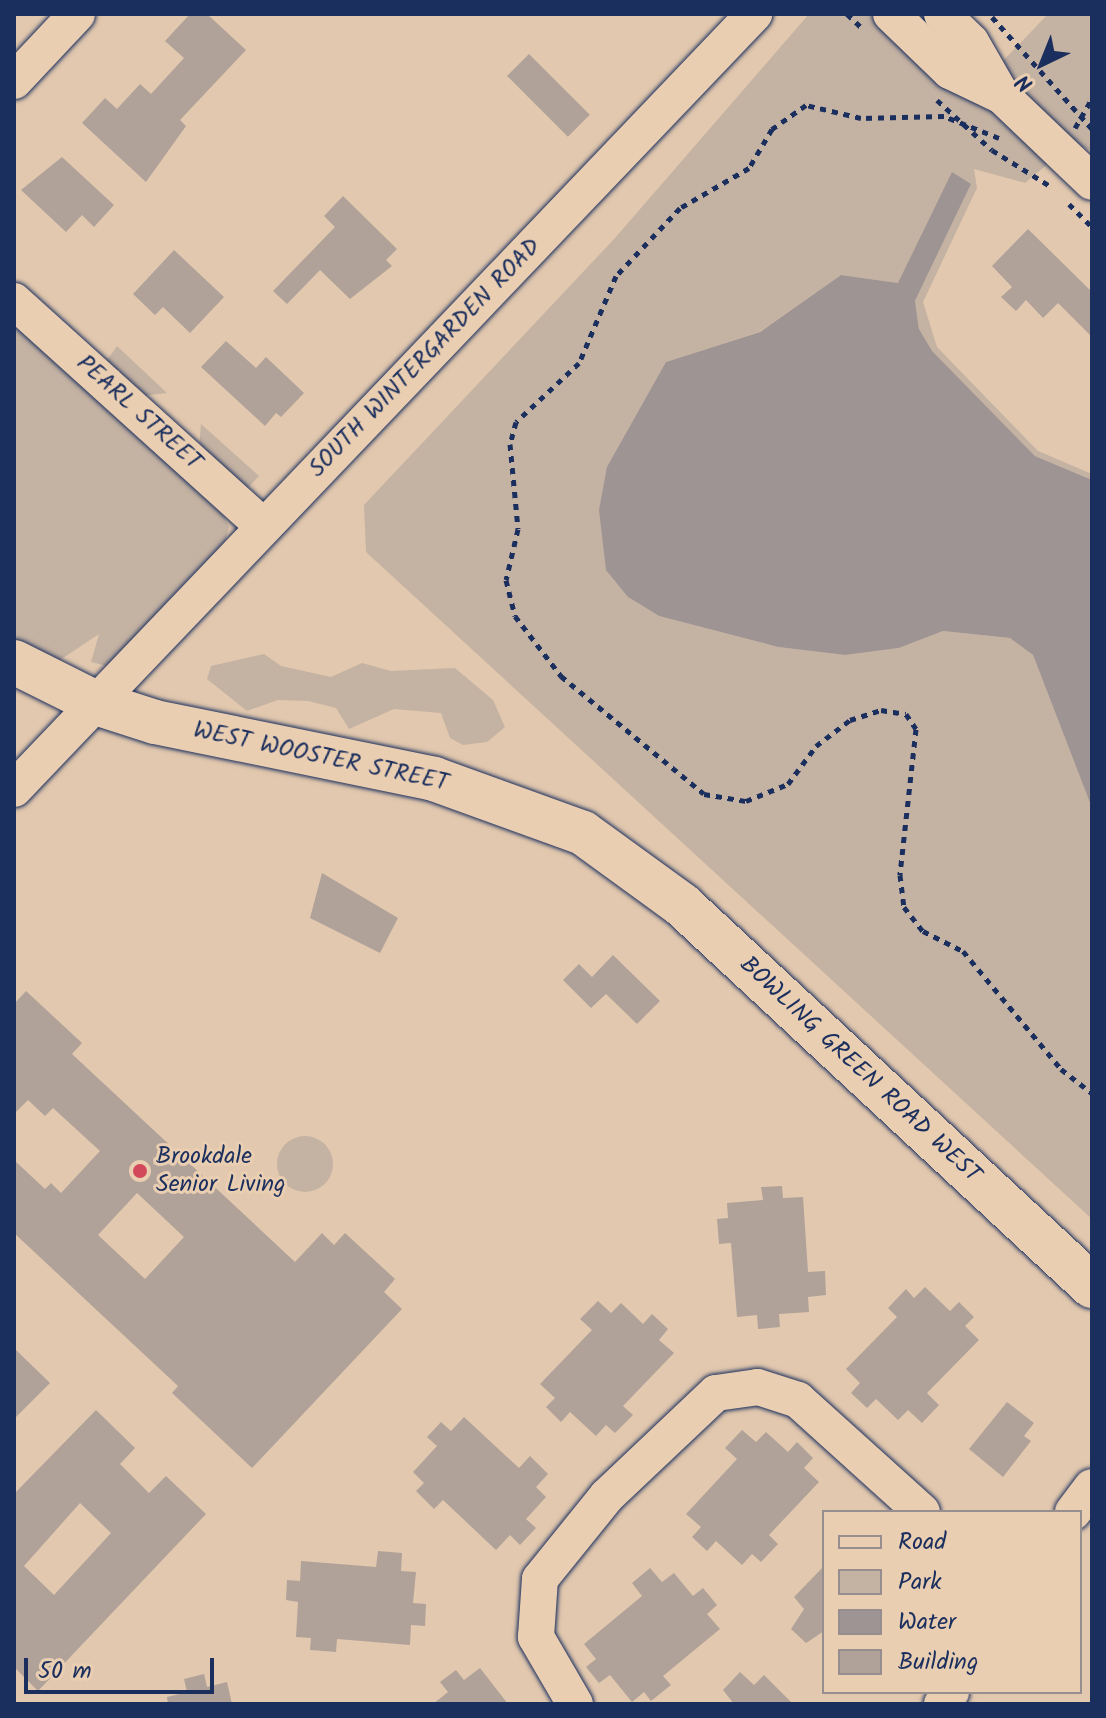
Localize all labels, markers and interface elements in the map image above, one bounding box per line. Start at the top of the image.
north arrow [1002,24,1082,104]
text: N [1008,64,1042,99]
street label: SOUTH WINTERGARDEN ROAD [303,232,547,484]
street label: PEARL STREET [70,349,208,477]
street label: WEST WOOSTER STREET [191,716,451,798]
street label: BOWLING GREEN ROAD WEST [733,951,987,1189]
place label: Brookdale Senior Living [156,1143,285,1199]
marker: Brookdale Senior Living [131,1162,149,1180]
legend [822,1510,1082,1694]
text: Road [898,1523,946,1562]
text: Park [898,1563,942,1602]
text: Water [898,1603,956,1642]
scale bar [28,1642,218,1692]
text: Building [898,1643,978,1682]
text: 50 m [38,1652,92,1691]

